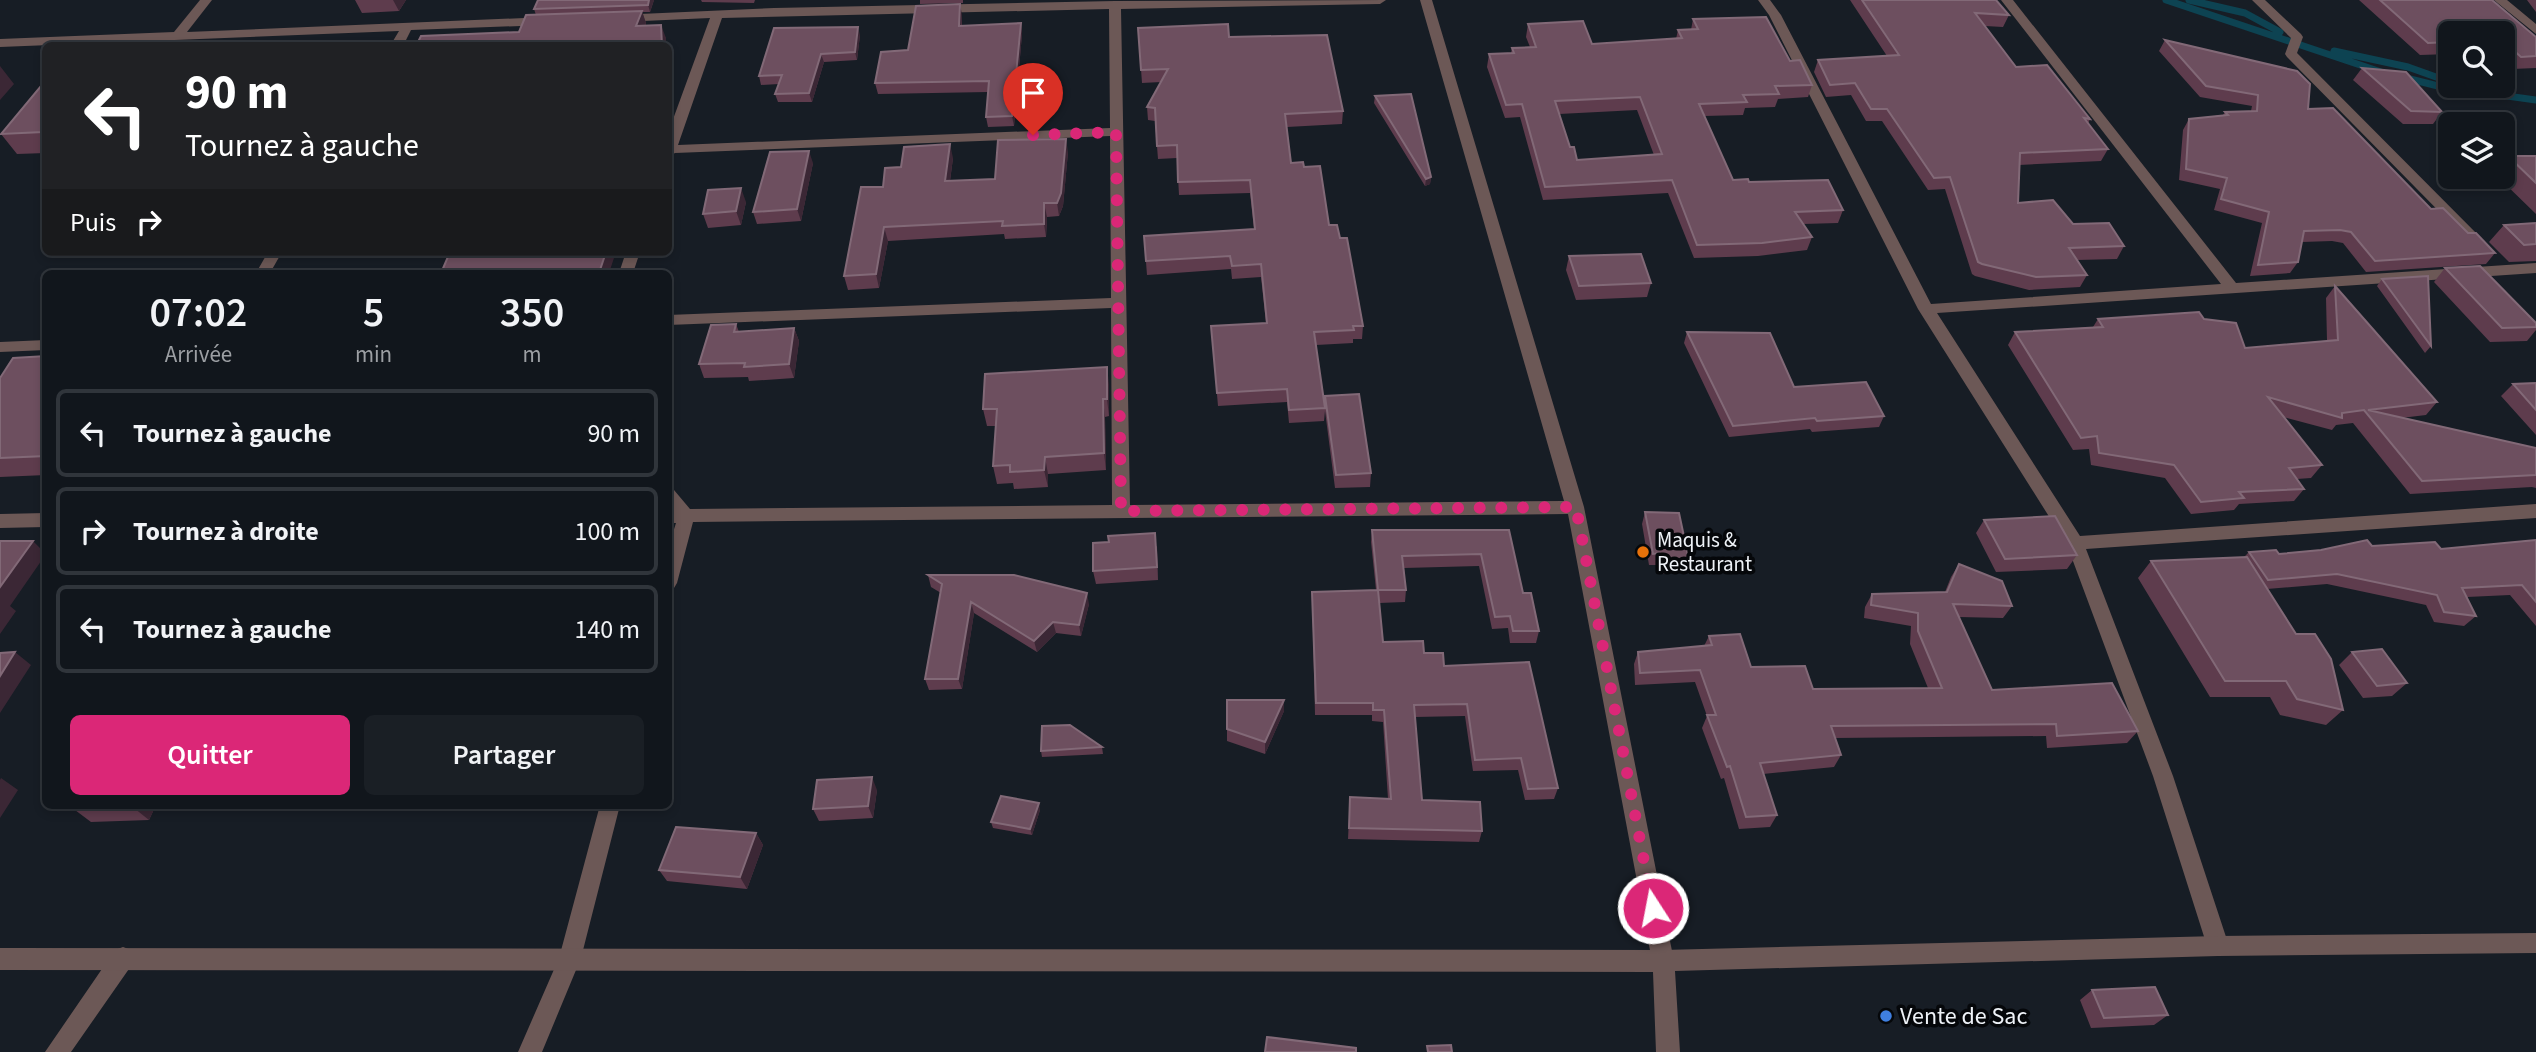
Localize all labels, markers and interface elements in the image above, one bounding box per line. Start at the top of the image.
map controls [2438,21,2515,189]
button: search [2438,21,2515,98]
text: 90 m [185,58,289,128]
pin [1003,63,1063,135]
icon: left [70,70,161,161]
icon: arrive [1014,74,1052,112]
button: layers [2438,112,2515,189]
text: Tournez à gauche [185,123,419,169]
icon: right [130,203,168,241]
text: Puis [70,204,116,241]
text: 07:02 [150,283,247,343]
text: 5 [363,283,384,343]
text: 350 [500,283,564,343]
text: Arrivée [165,338,232,371]
text: min [355,338,392,371]
text: m [523,338,542,371]
icon: left [74,414,112,452]
text: Tournez à gauche [133,415,332,452]
text: 90 m [587,415,640,452]
icon: right [74,512,112,550]
text: Tournez à droite [133,513,319,550]
text: 100 m [574,513,640,550]
place label: Maquis & Restaurant [1657,525,1752,579]
marker: Maquis & Restaurant [1635,544,1651,560]
icon: left [74,610,112,648]
text: Tournez à gauche [133,611,332,648]
text: 140 m [574,611,640,648]
button: Quitter [70,715,350,795]
button: Partager [364,715,644,795]
position arrow [1616,871,1690,945]
place label: Vente de Sac [1900,999,2027,1034]
marker: Vente de Sac [1878,1008,1894,1024]

